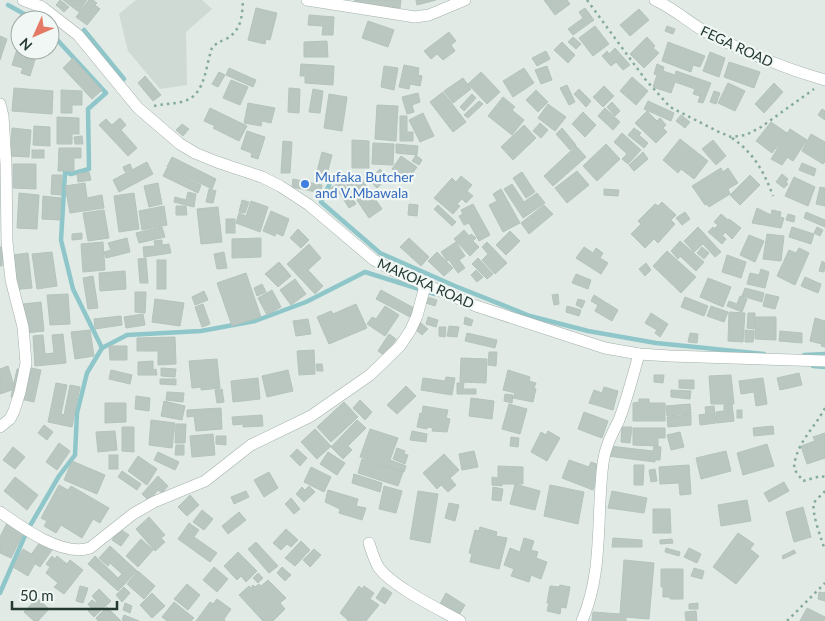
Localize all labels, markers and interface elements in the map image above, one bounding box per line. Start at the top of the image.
north arrow [10,10,60,60]
street label: FEGA ROAD [698,22,776,70]
text: N [16,35,35,54]
place label: Mufaka Butcher and V.Mbawala [315,168,414,201]
marker: Mufaka Butcher and V.Mbawala [299,178,311,190]
street label: MAKOKA ROAD [375,254,477,312]
scale bar [12,578,118,610]
text: 50 m [20,586,54,604]

